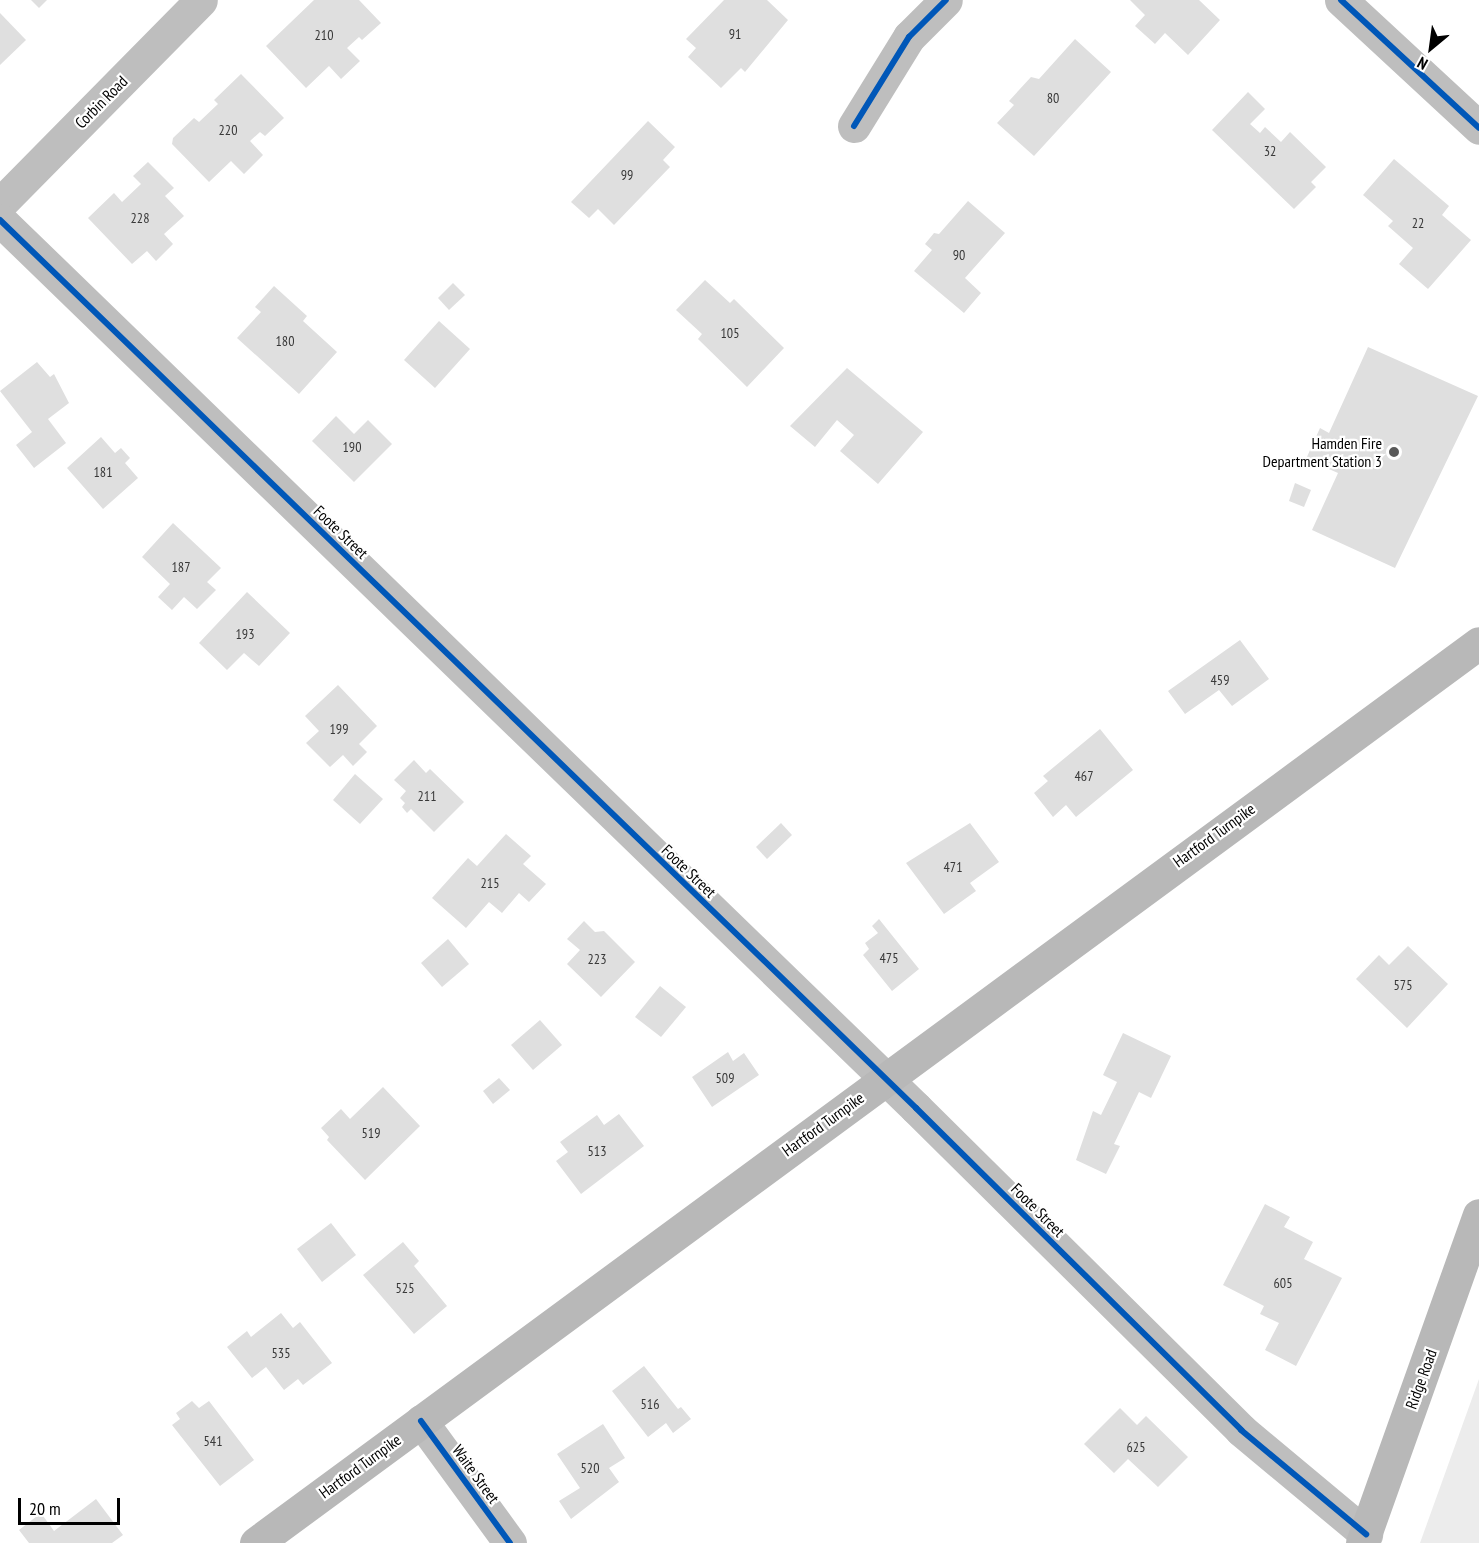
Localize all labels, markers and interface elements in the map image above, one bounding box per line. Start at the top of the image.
north arrow [1401,18,1461,78]
house number: 91 [729,26,741,42]
house number: 210 [315,27,333,43]
text: N [1414,53,1431,75]
street label: Corbin Road [71,72,131,132]
house number: 80 [1047,90,1059,106]
house number: 220 [219,122,237,138]
house number: 32 [1264,143,1276,159]
house number: 99 [621,167,633,183]
house number: 228 [131,210,149,226]
house number: 22 [1412,215,1424,231]
house number: 90 [953,247,965,263]
house number: 105 [721,325,739,341]
house number: 180 [276,333,294,349]
place label: Hamden Fire Department Station 3 [1263,433,1382,471]
house number: 190 [343,439,361,455]
marker: Hamden Fire Department Station 3 [1387,445,1401,459]
house number: 181 [94,464,112,480]
street label: Foote Street [310,502,372,562]
house number: 187 [172,559,190,575]
house number: 193 [236,626,254,642]
house number: 459 [1211,672,1229,688]
house number: 199 [330,721,348,737]
house number: 467 [1075,768,1093,784]
house number: 211 [418,788,436,804]
street label: Hartford Turnpike [1169,799,1259,871]
street label: Foote Street [658,841,720,901]
house number: 471 [944,859,962,875]
house number: 215 [481,875,499,891]
house number: 475 [880,950,898,966]
house number: 223 [588,951,606,967]
house number: 575 [1394,977,1412,993]
house number: 509 [716,1070,734,1086]
street label: Hartford Turnpike [778,1088,868,1160]
house number: 519 [362,1125,380,1141]
house number: 513 [588,1143,606,1159]
street label: Foote Street [1007,1179,1069,1241]
house number: 605 [1274,1275,1292,1291]
house number: 525 [396,1280,414,1296]
house number: 535 [272,1345,290,1361]
street label: Ridge Road [1401,1346,1441,1412]
house number: 516 [641,1396,659,1412]
street label: Hartford Turnpike [315,1430,405,1502]
house number: 541 [204,1433,222,1449]
house number: 625 [1127,1439,1145,1455]
street label: Waite Street [448,1441,504,1507]
house number: 520 [581,1460,599,1476]
scale bar [21,1486,123,1524]
text: 20 m [29,1497,61,1520]

